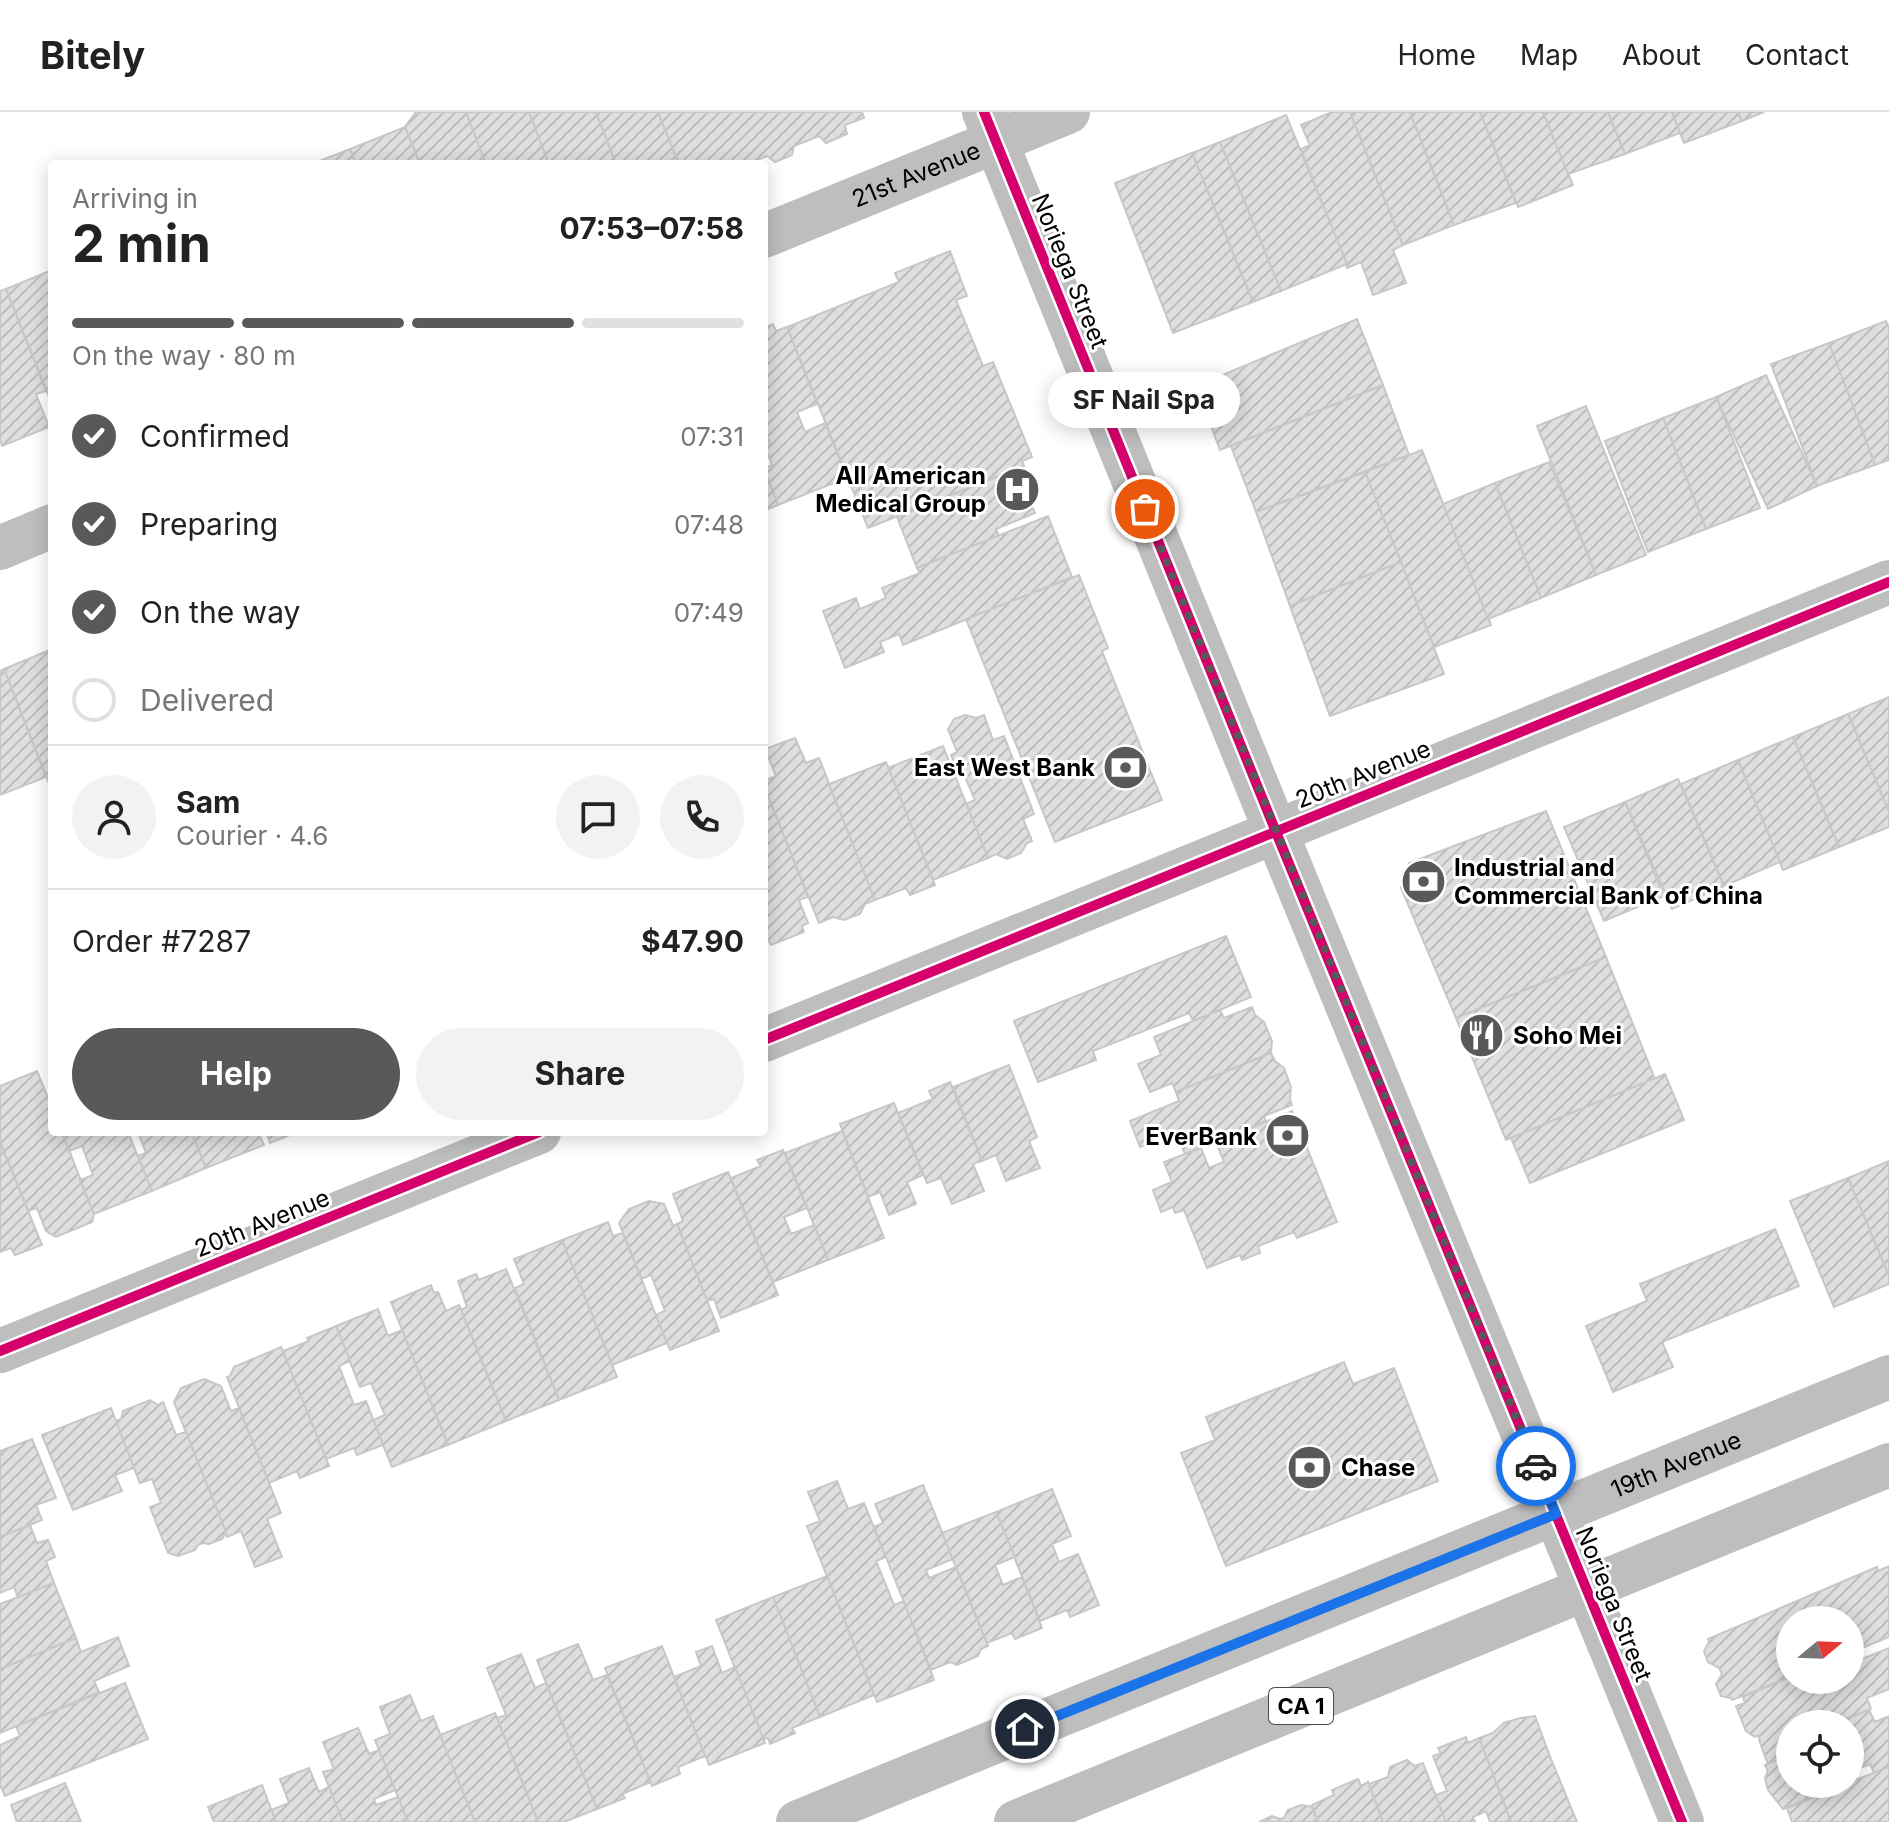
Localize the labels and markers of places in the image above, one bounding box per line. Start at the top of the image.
callout: SF Nail Spa [1049,373,1241,429]
place label: All American Medical Group [815,461,986,518]
hospital icon: All American Medical Group [993,465,1041,513]
pin [1111,475,1179,543]
bank icon: East West Bank [1102,743,1150,791]
place label: East West Bank [914,753,1095,782]
place label: Industrial and Commercial Bank of China [1454,853,1763,910]
bank icon: Industrial and Commercial Bank of China [1399,857,1447,905]
restaurant icon: Soho Mei [1458,1011,1506,1059]
place label: Soho Mei [1513,1021,1622,1050]
bank icon: EverBank [1264,1112,1312,1160]
place label: EverBank [1145,1122,1257,1151]
bank icon: Chase [1286,1443,1334,1491]
place label: Chase [1341,1453,1415,1482]
pin [991,1695,1059,1763]

